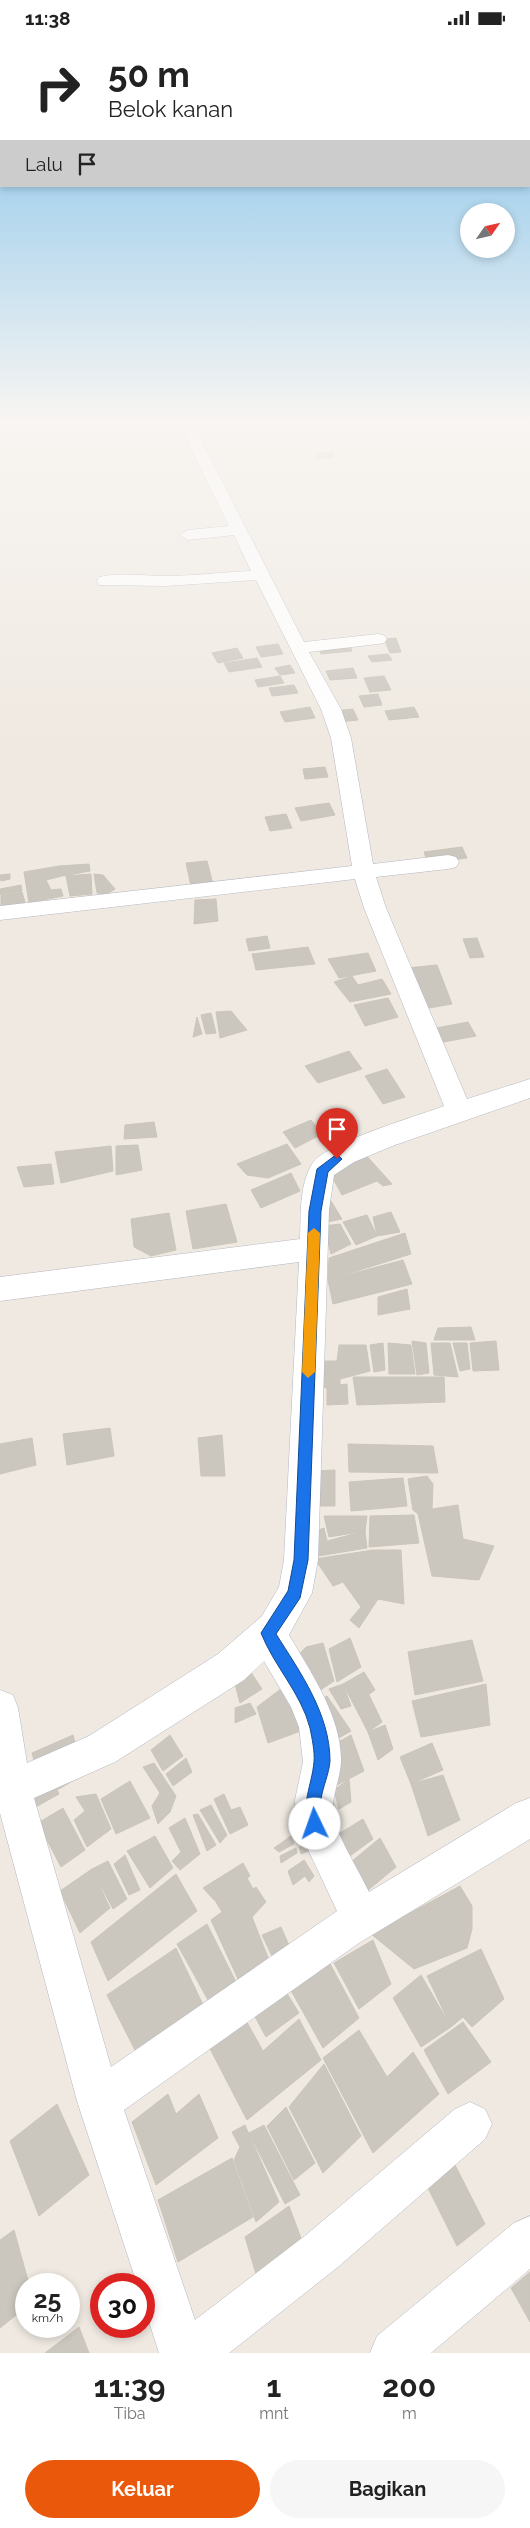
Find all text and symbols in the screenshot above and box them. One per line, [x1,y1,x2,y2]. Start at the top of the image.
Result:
text: 11:38 [25,7,71,29]
text: 50 m [108,54,190,95]
icon: right [25,55,90,120]
text: Belok kanan [108,96,233,122]
icon: arrive [73,150,101,178]
text: Lalu [25,153,63,175]
north arrow [460,203,515,257]
map controls [460,203,515,258]
pin [316,1108,358,1159]
icon: arrive [323,1115,351,1143]
position arrow [288,1797,340,1849]
speed limit sign: 30 [90,2273,155,2338]
text: 25 [34,2284,61,2314]
text: km/h [32,2311,63,2325]
text: 11:39 [94,2369,165,2404]
text: 1 [266,2369,281,2404]
text: 200 [382,2369,436,2404]
text: Tiba [114,2404,146,2423]
text: mnt [259,2404,289,2423]
text: m [402,2404,417,2423]
button: Keluar [25,2460,260,2518]
button: Bagikan [270,2460,505,2518]

